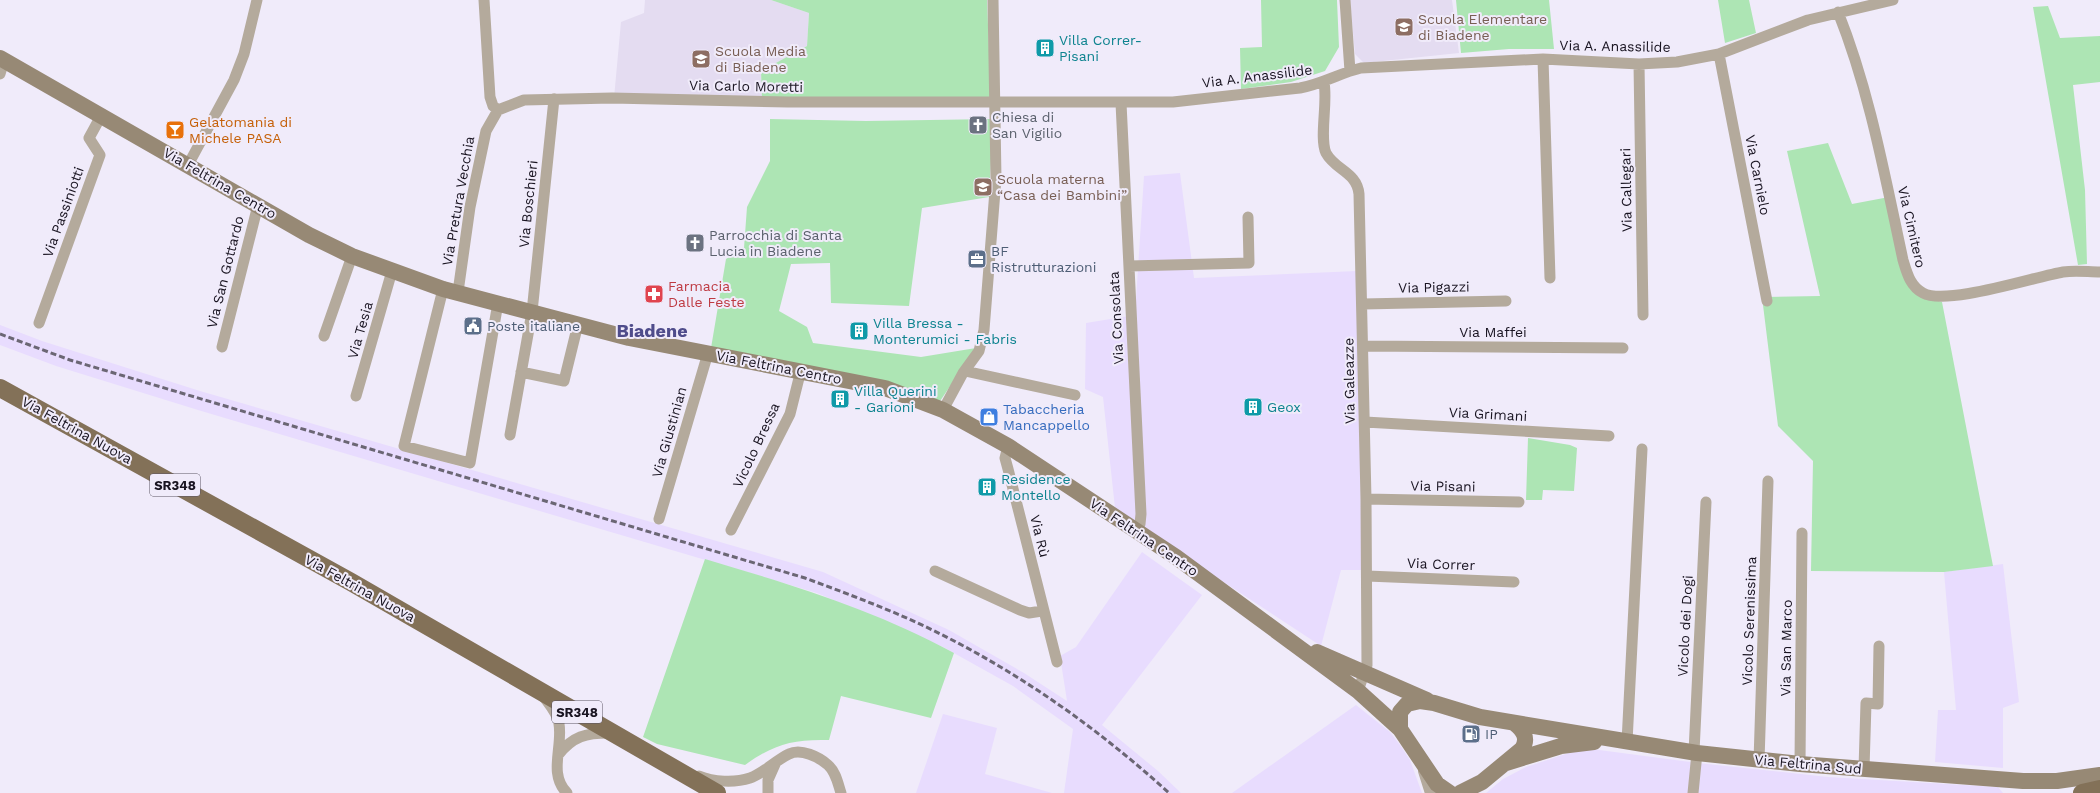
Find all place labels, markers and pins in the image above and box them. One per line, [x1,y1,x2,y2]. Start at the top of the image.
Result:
place label: Scuola Elementare di Biadene [1418,11,1547,43]
school or university icon: Scuola Elementare di Biadene [1393,16,1415,38]
place label: Villa Correr- Pisani [1059,32,1142,64]
building icon: Villa Correr- Pisani [1034,37,1056,59]
place label: Scuola Media di Biadene [715,43,806,75]
school or university icon: Scuola Media di Biadene [690,48,712,70]
place label: Chiesa di San Vigilio [992,109,1062,141]
place label: Gelatomania di Michele PASA [189,114,292,146]
church icon: Chiesa di San Vigilio [967,114,989,136]
bar icon: Gelatomania di Michele PASA [164,119,186,141]
place label: Scuola materna “Casa dei Bambini” [997,171,1127,203]
school or university icon: Scuola materna “Casa dei Bambini” [972,176,994,198]
place label: Parrocchia di Santa Lucia in Biadene [709,227,842,259]
church icon: Parrocchia di Santa Lucia in Biadene [684,232,706,254]
place label: BF Ristrutturazioni [991,243,1096,275]
office icon: BF Ristrutturazioni [966,248,988,270]
place label: Farmacia Dalle Feste [668,278,745,310]
pharmacy icon: Farmacia Dalle Feste [643,283,665,305]
public building icon: Poste italiane [462,315,484,337]
place label: Villa Bressa - Monterumici - Fabris [873,315,1017,347]
place label: Poste italiane [487,318,580,334]
building icon: Villa Bressa - Monterumici - Fabris [848,320,870,342]
place label: Villa Querini - Garioni [854,383,937,415]
building icon: Villa Querini - Garioni [829,388,851,410]
building icon: Geox [1242,396,1264,418]
place label: Geox [1267,399,1301,415]
place label: Tabaccheria Mancappello [1003,401,1090,433]
shop icon: Tabaccheria Mancappello [978,406,1000,428]
place label: Residence Montello [1001,471,1071,503]
building icon: Residence Montello [976,476,998,498]
fuel station icon: IP [1460,723,1482,745]
place label: IP [1485,726,1498,742]

